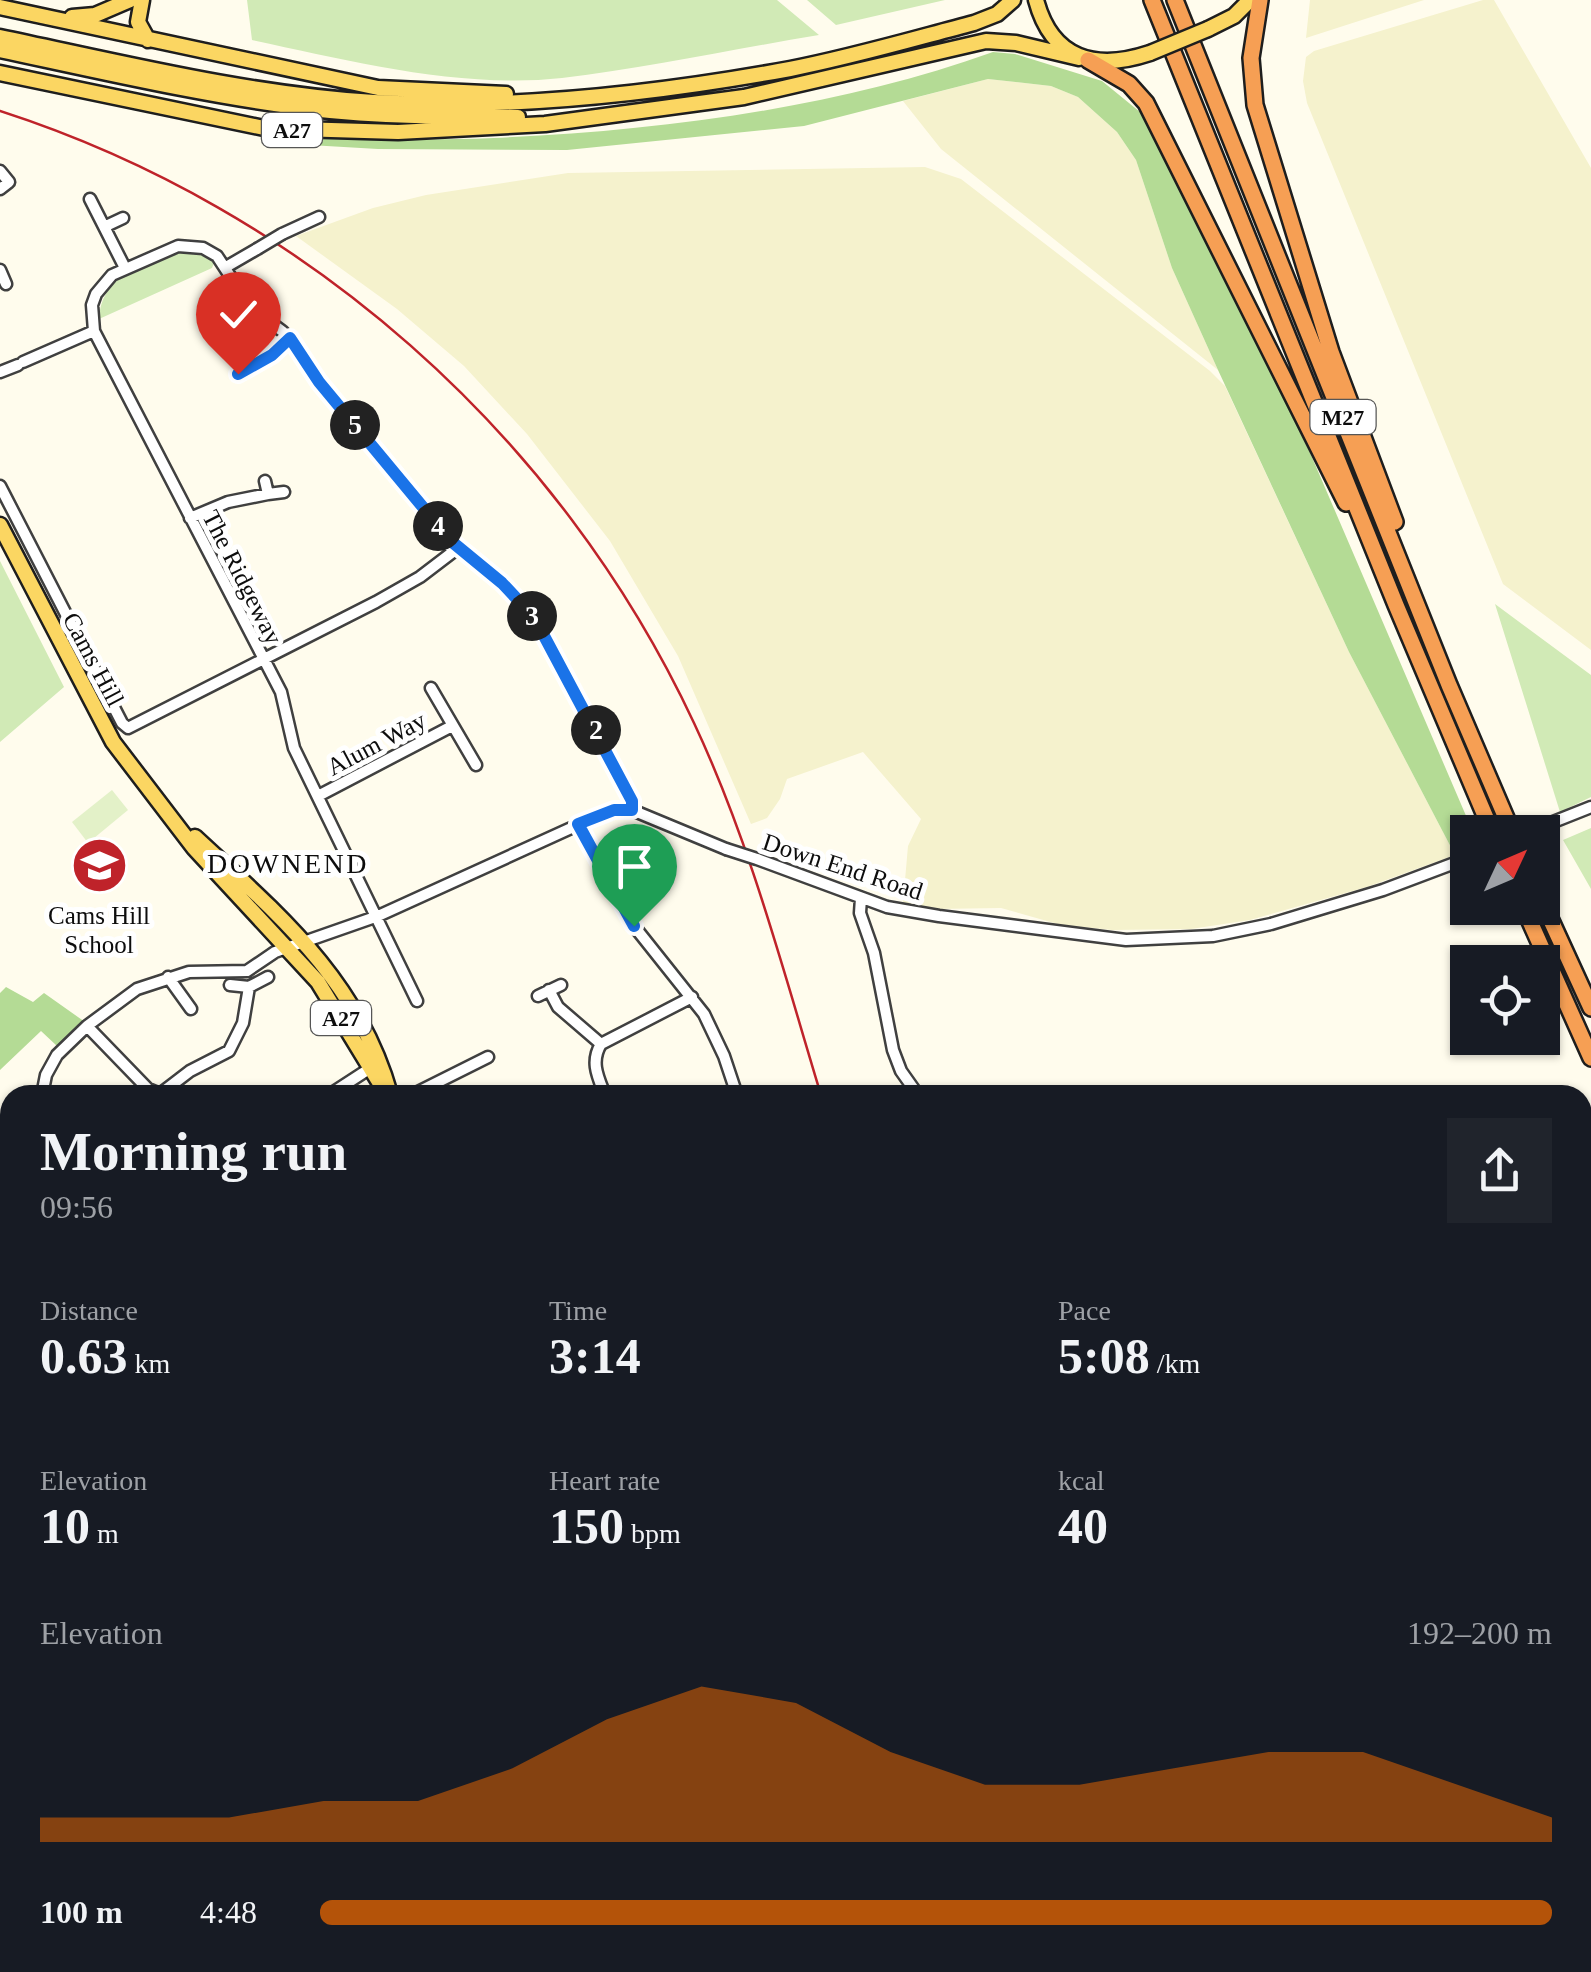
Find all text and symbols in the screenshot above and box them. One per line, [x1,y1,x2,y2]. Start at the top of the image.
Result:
road number: A27 [262,113,322,147]
pin [196,272,281,375]
icon: check [211,287,266,342]
pin: 5 [330,400,380,450]
road number: M27 [1310,400,1376,434]
text: 5 [348,409,362,440]
pin: 4 [413,501,463,551]
street label: The Ridgeway [197,506,288,649]
text: 4 [431,510,445,541]
pin: 3 [507,591,557,641]
text: 3 [525,600,539,631]
street label: Cams Hill [58,608,129,711]
pin: 2 [571,705,621,755]
street label: Alum Way [322,706,431,781]
text: 2 [589,714,603,745]
north arrow [1450,815,1560,925]
map controls [1450,815,1560,1055]
pin [592,824,677,927]
street label: Down End Road [759,828,927,905]
school or university icon: Cams Hill School [69,836,129,896]
icon: arrive [607,839,662,894]
district label: DOWNEND [207,848,369,879]
place label: Cams Hill School [48,902,150,958]
button: locate [1450,945,1560,1055]
road number: A27 [311,1001,371,1035]
button: share [1447,1118,1552,1223]
text: Morning run [40,1121,347,1182]
text: 09:56 [40,1189,113,1225]
text: Distance [40,1295,138,1326]
text: Time [549,1295,607,1326]
text: Pace [1058,1295,1111,1326]
text: 0.63 [40,1328,128,1384]
text: 3:14 [549,1328,641,1384]
text: 5:08 [1058,1328,1150,1384]
text: km [128,1348,170,1379]
text: /km [1150,1348,1200,1379]
text: Elevation [40,1465,147,1496]
text: Heart rate [549,1465,660,1496]
text: kcal [1058,1465,1105,1496]
text: 10 [40,1498,90,1554]
text: 150 [549,1498,624,1554]
text: 40 [1058,1498,1108,1554]
text: m [90,1518,119,1549]
text: bpm [624,1518,681,1549]
text: Elevation [40,1615,163,1651]
text: 192–200 m [1407,1615,1552,1651]
text: 100 m [40,1894,123,1930]
text: 4:48 [200,1894,257,1930]

